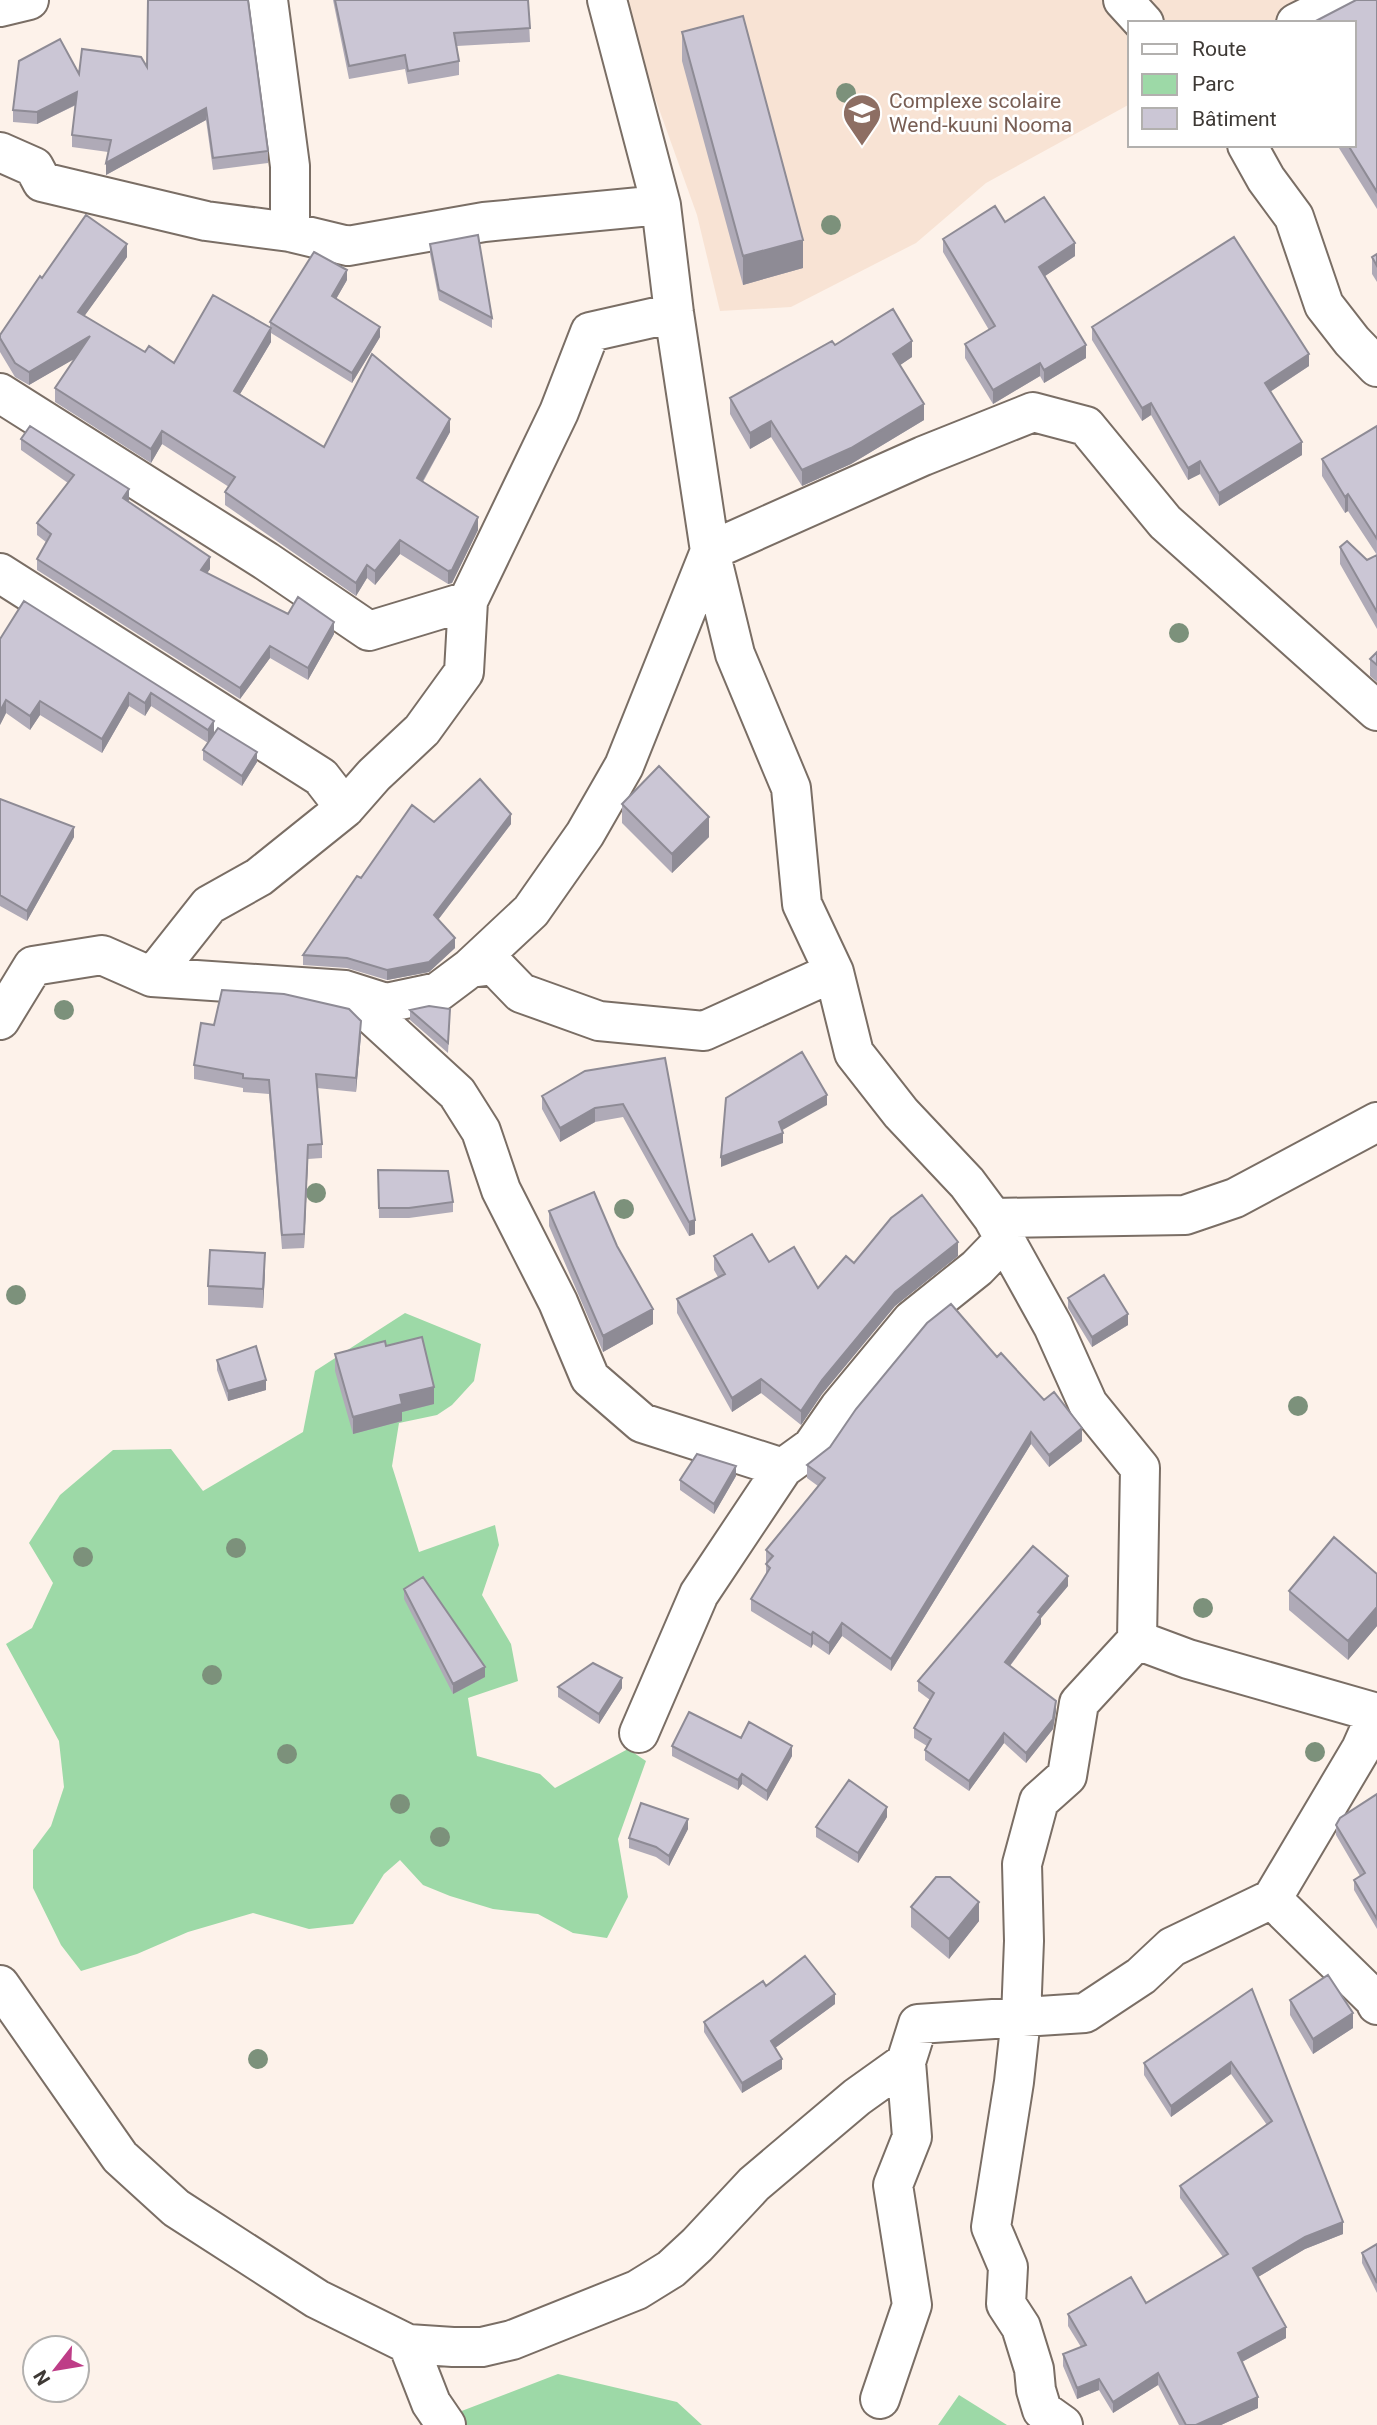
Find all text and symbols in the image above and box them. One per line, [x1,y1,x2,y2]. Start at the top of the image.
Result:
legend [1128,21,1356,147]
text: Route [1192,37,1247,61]
text: Parc [1192,72,1234,96]
place label: Complexe scolaire Wend-kuuni Nooma [889,89,1072,137]
school or university icon: Complexe scolaire Wend-kuuni Nooma [841,92,883,147]
text: Bâtiment [1192,107,1277,131]
north arrow [21,2334,91,2404]
text: N [29,2366,55,2389]

